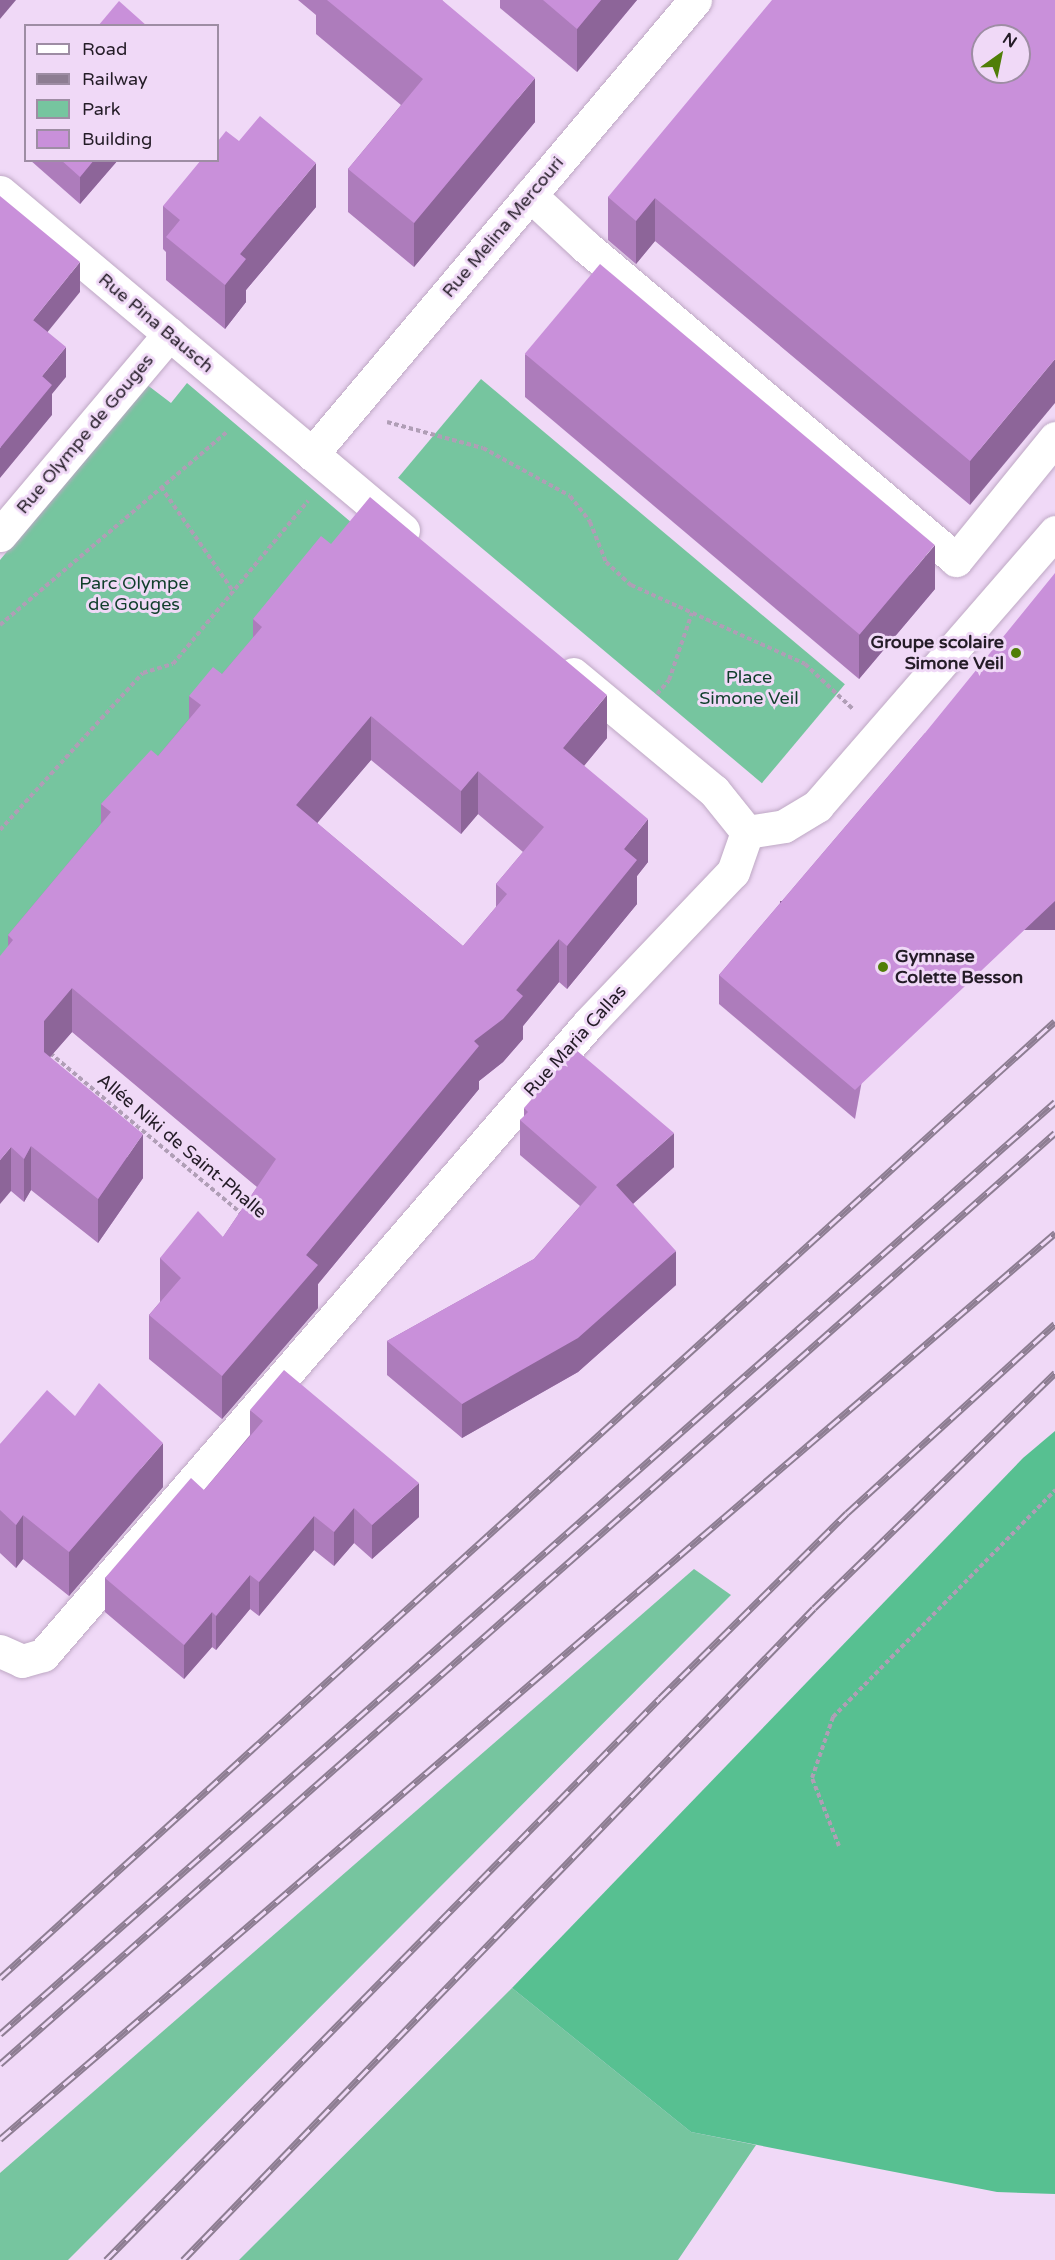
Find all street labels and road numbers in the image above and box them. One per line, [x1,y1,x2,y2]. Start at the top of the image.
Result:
street label: Rue Melina Mercouri [438,152,568,302]
street label: Rue Pina Bausch [94,269,218,377]
street label: Rue Olympe de Gouges [12,350,158,518]
street label: Rue Maria Callas [519,981,631,1101]
street label: Allée Niki de Saint-Phalle [93,1069,271,1223]

